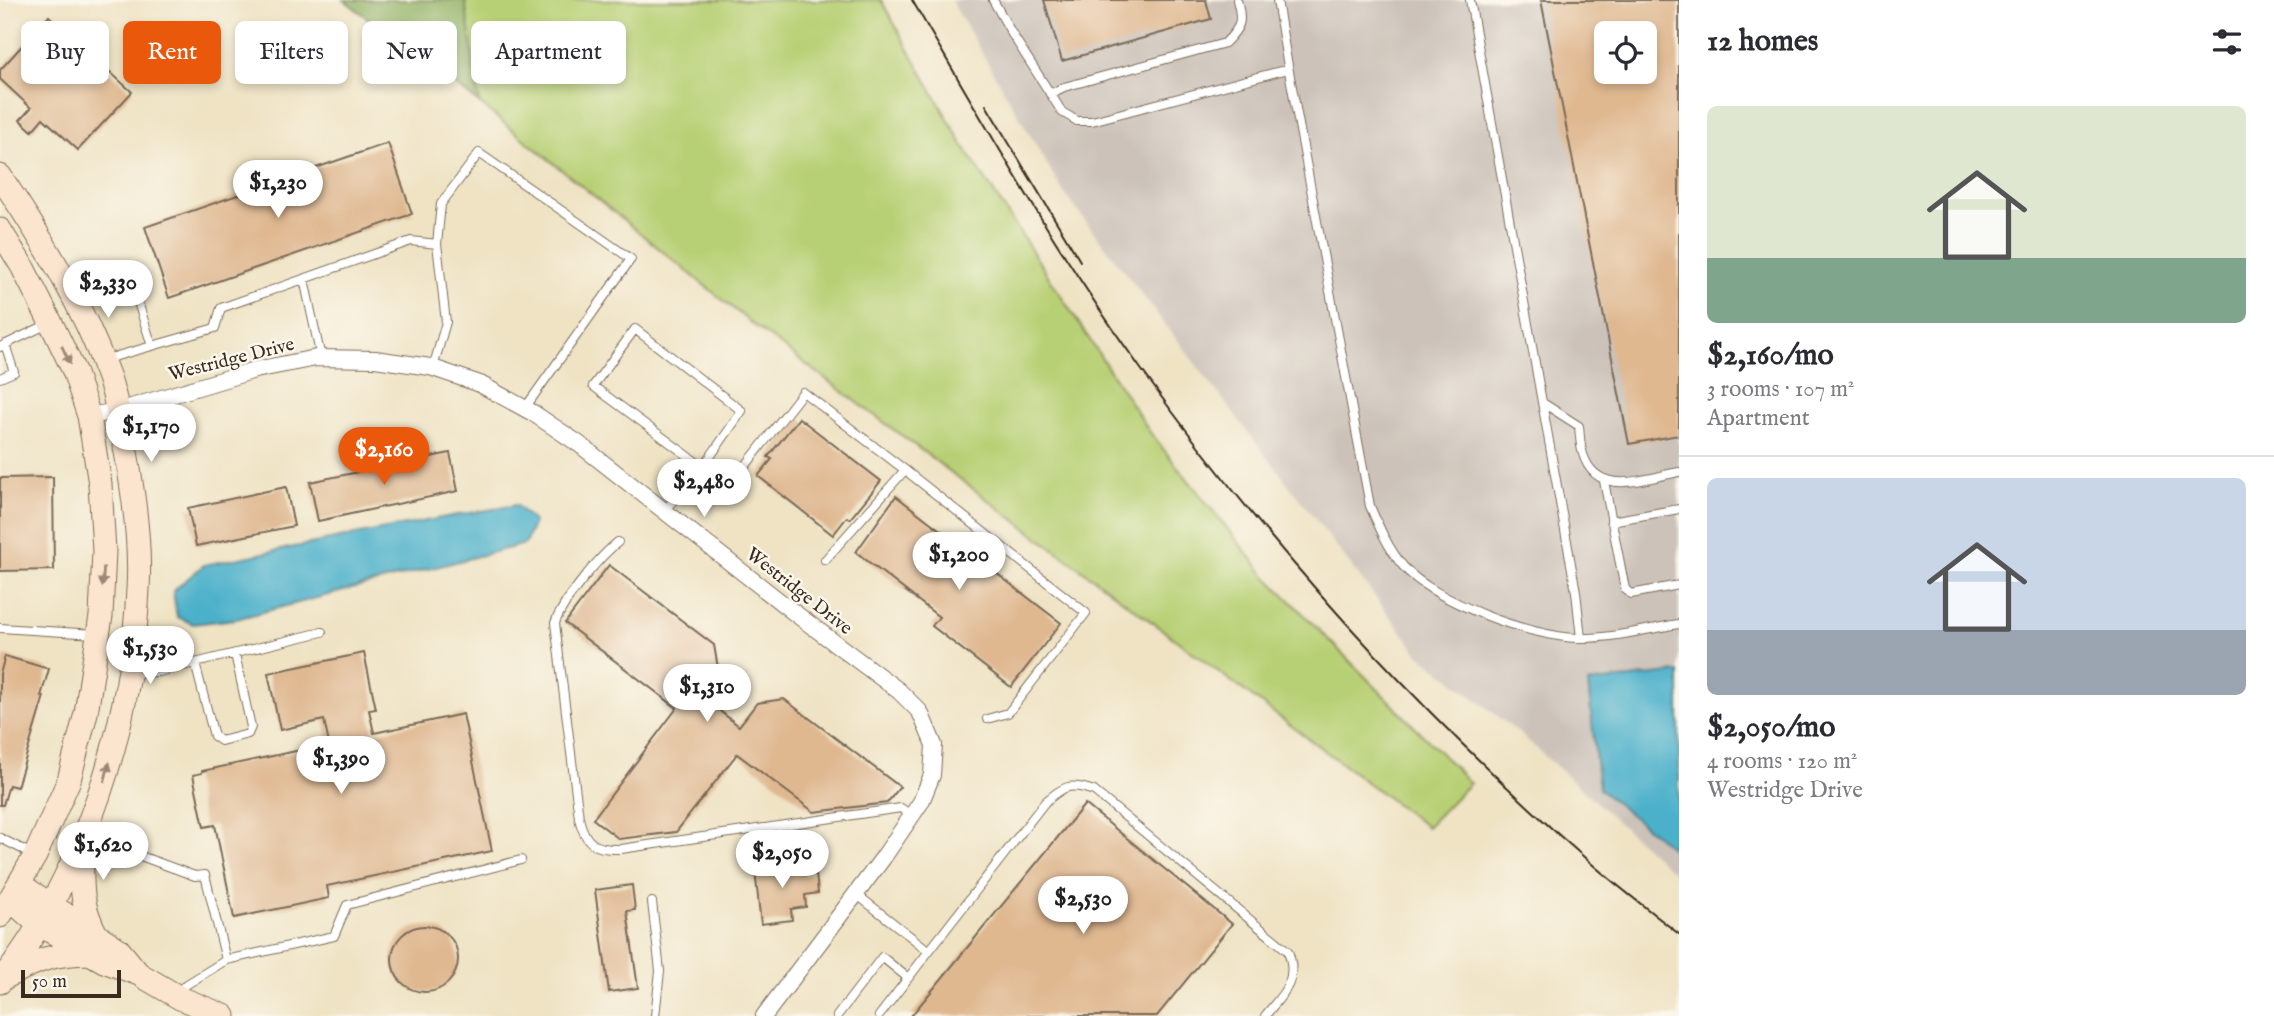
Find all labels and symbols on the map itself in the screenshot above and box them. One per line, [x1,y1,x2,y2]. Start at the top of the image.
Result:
pin: $1,230 [221,160,335,220]
pin: $2,330 [51,260,165,320]
street label: Westridge Drive [166,333,297,387]
one-way arrow [60,345,72,365]
pin: $1,170 [94,405,208,464]
pin: $2,160 [327,428,441,487]
pin: $2,480 [647,460,761,519]
pin: $1,200 [902,532,1016,592]
street label: Westridge Drive [741,543,857,641]
one-way arrow [97,567,108,589]
pin: $1,530 [93,626,207,686]
pin: $1,310 [650,664,764,724]
pin: $1,390 [284,736,398,796]
one-way arrow [102,760,113,782]
pin: $1,620 [46,822,160,882]
pin: $2,050 [725,830,839,890]
pin: $2,530 [1026,876,1140,936]
scale bar [21,967,121,999]

